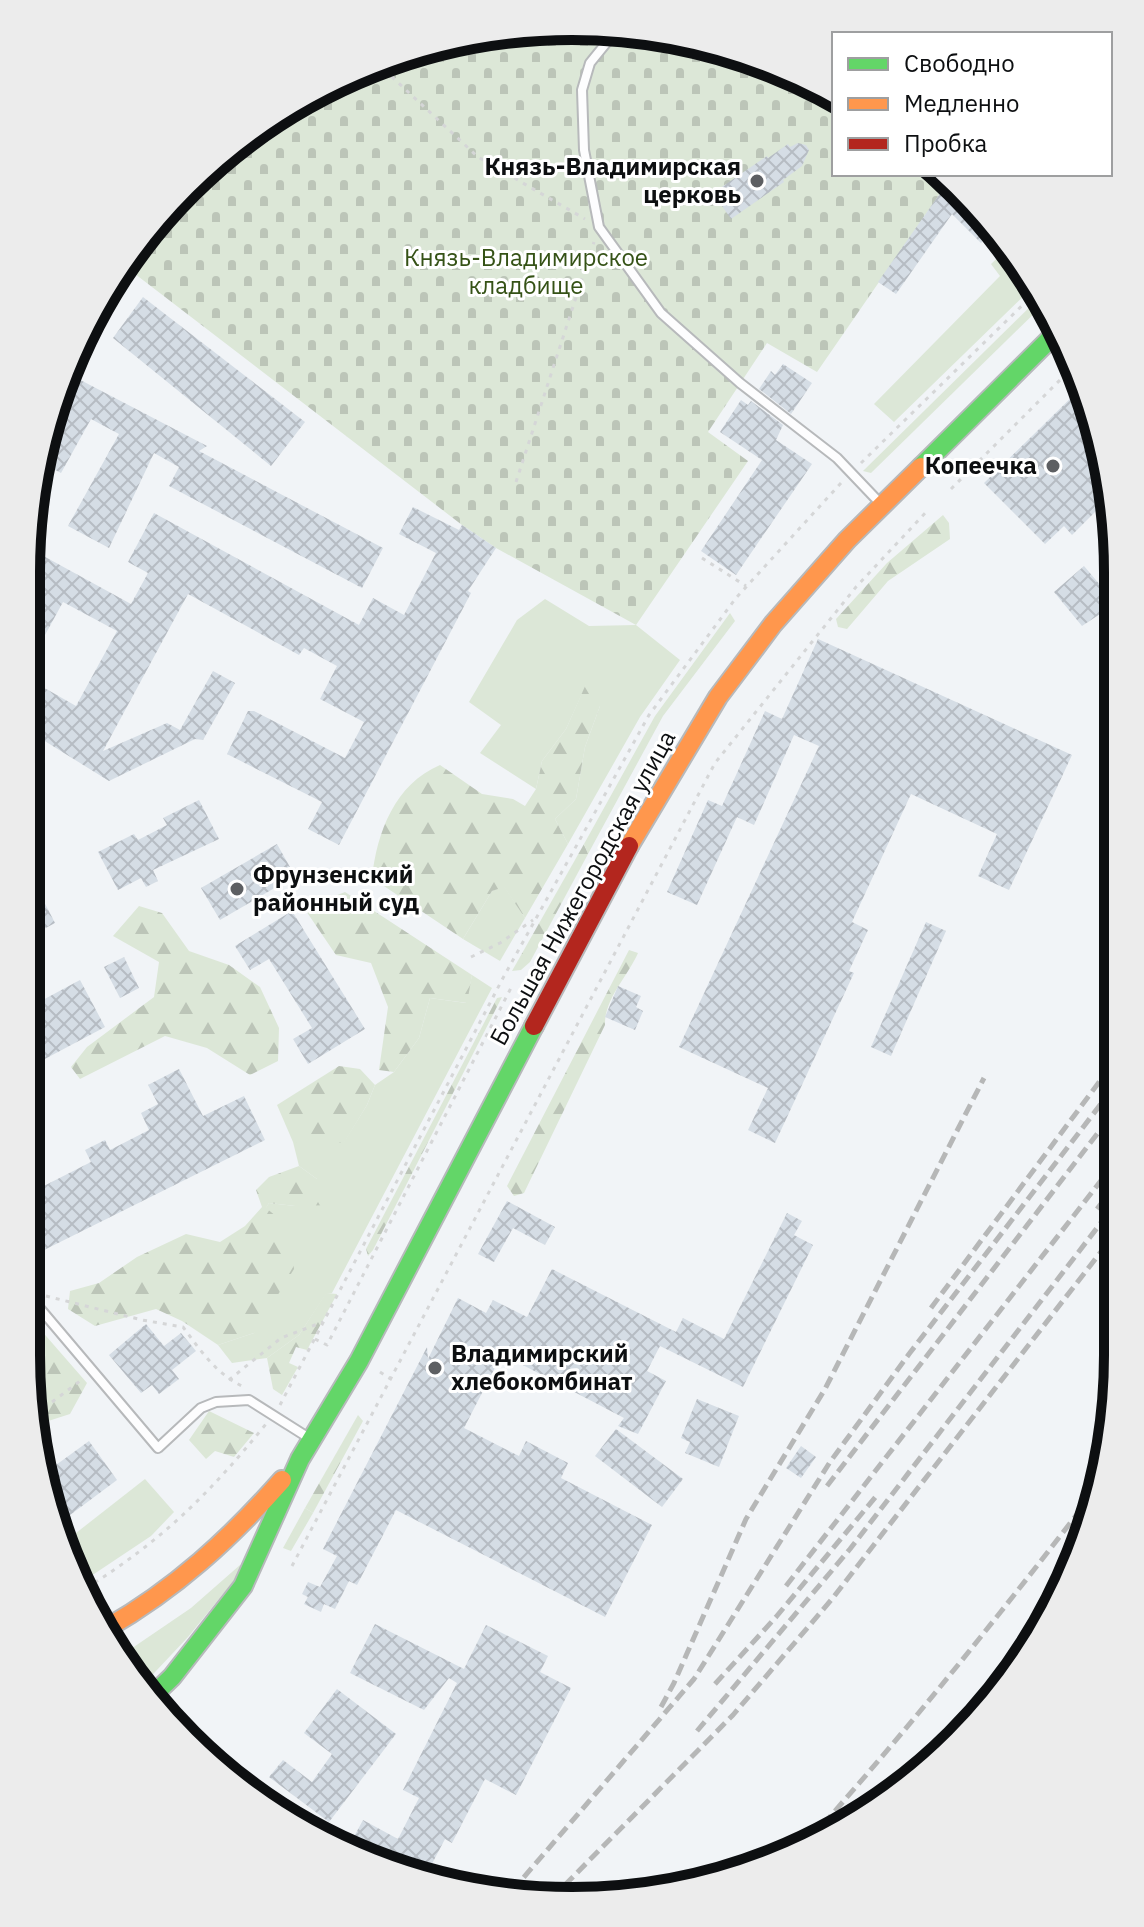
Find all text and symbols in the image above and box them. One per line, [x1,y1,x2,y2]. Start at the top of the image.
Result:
legend [832,32,1112,176]
text: Свободно [904,47,1015,79]
text: Медленно [904,87,1020,119]
text: Пробка [904,127,988,159]
place label: Князь-Владимирская церковь [484,150,741,210]
marker: Князь-Владимирская церковь [748,172,766,190]
park label: Князь-Владимирское кладбище [404,241,648,301]
place label: Копеечка [925,449,1037,481]
marker: Копеечка [1044,457,1062,475]
street label: Большая Нижегородская улица [482,724,682,1051]
place label: Фрунзенский районный суд [253,858,419,918]
marker: Фрунзенский районный суд [228,880,246,898]
place label: Владимирский хлебокомбинат [451,1337,633,1397]
marker: Владимирский хлебокомбинат [426,1359,444,1377]

